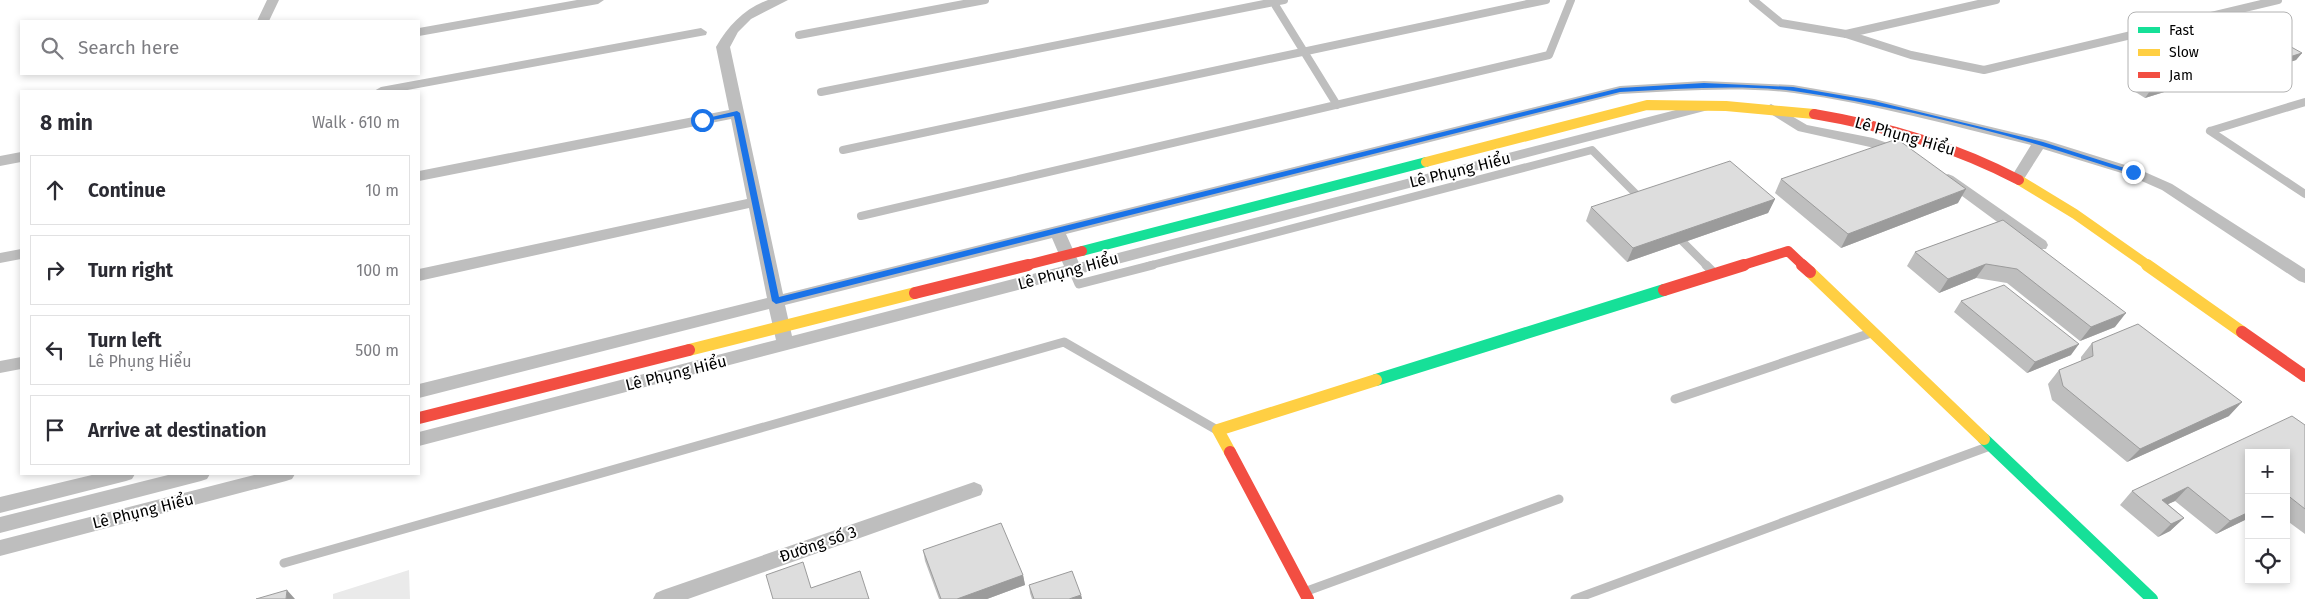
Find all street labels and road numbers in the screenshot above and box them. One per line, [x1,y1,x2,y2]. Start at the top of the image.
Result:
street label: Lê Phụng Hiểu [1853,112,1958,159]
street label: Lê Phụng Hiểu [1407,147,1513,192]
street label: Lê Phụng Hiểu [1015,247,1120,294]
street label: Lê Phụng Hiểu [623,350,729,395]
street label: Lê Phụng Hiểu [90,488,196,533]
street label: Đường số 3 [777,521,859,566]

